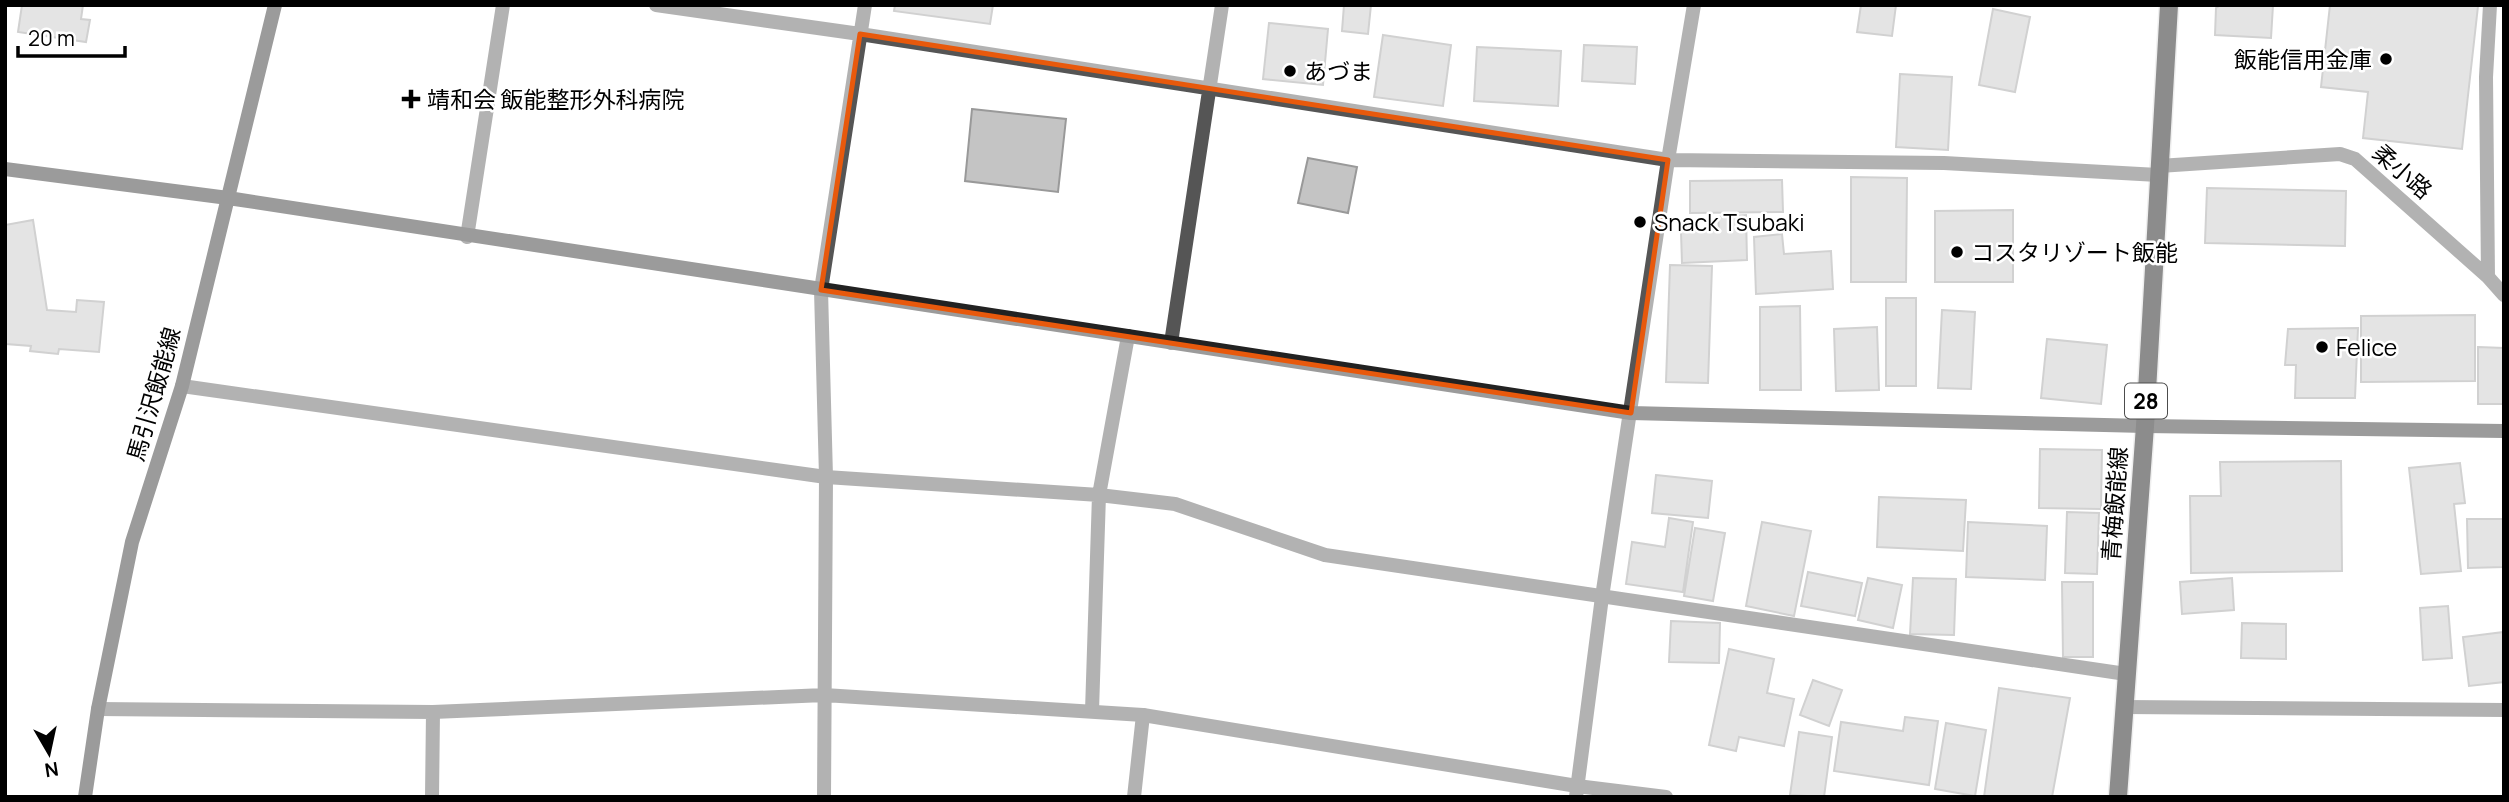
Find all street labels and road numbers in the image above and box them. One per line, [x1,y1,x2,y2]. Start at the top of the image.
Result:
street label: 柔小路 [2366,136,2440,206]
street label: 馬引沢飯能線 [119,323,187,465]
road number: 28 [2125,384,2167,418]
street label: 青梅飯能線 [2094,446,2134,562]

